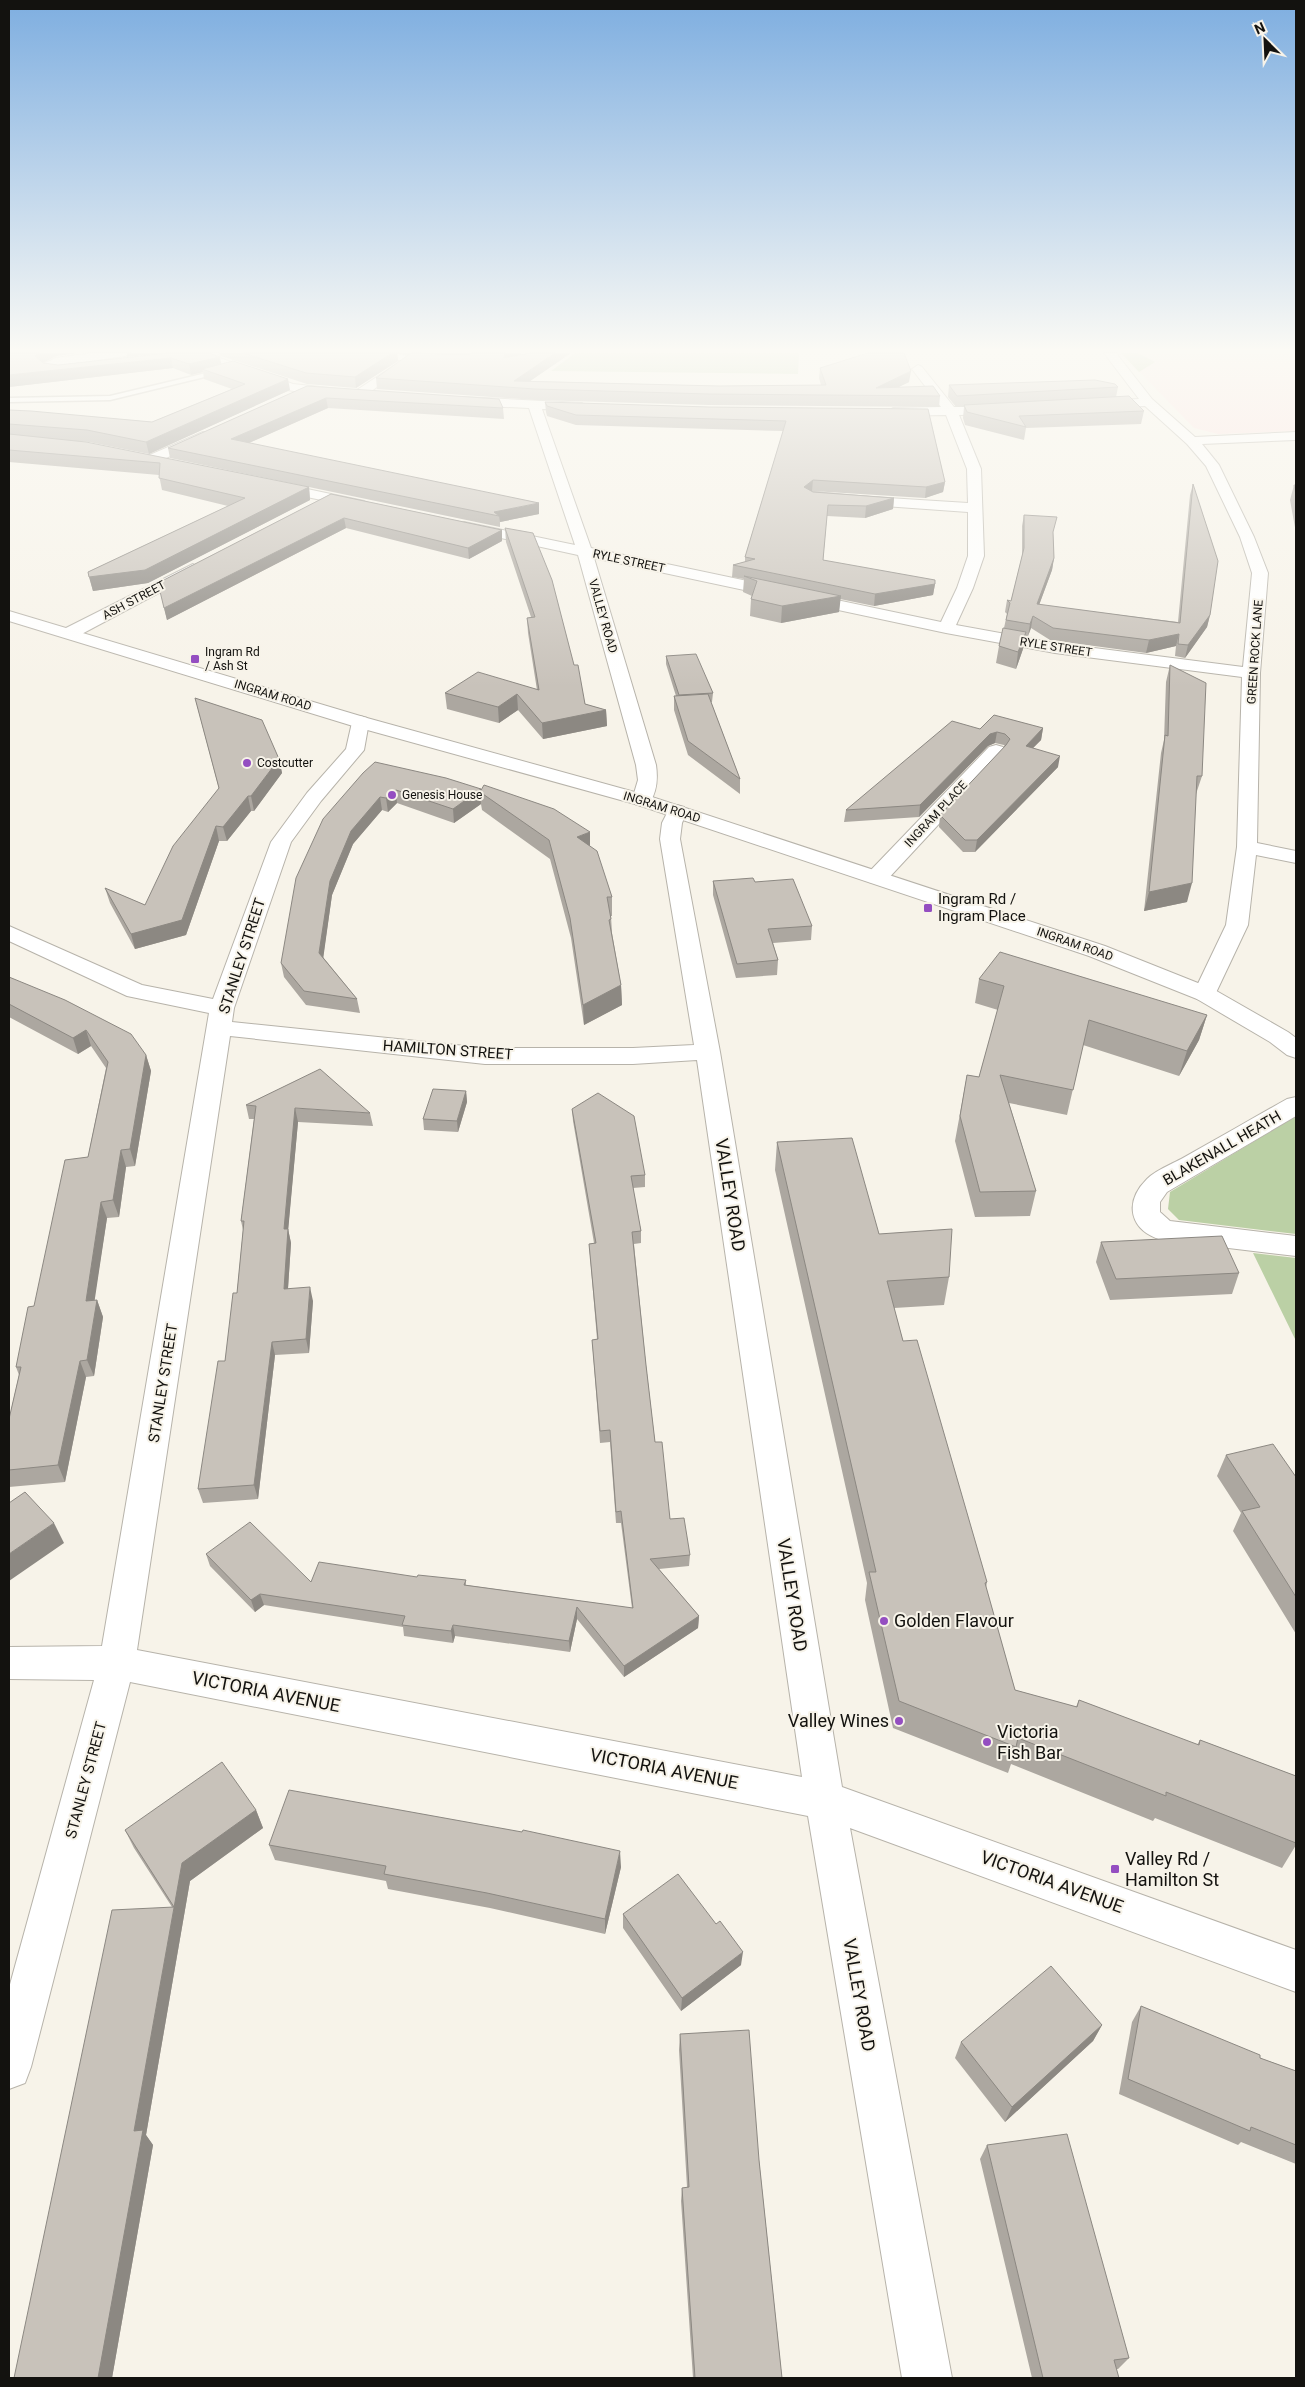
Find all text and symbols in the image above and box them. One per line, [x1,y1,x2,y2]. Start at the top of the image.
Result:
north arrow [1240,15,1290,65]
text: N [1252,19,1267,37]
street label: RYLE STREET [592,547,666,575]
street label: VALLEY ROAD [586,577,620,655]
street label: ASH STREET [100,578,168,622]
street label: GREEN ROCK LANE [1244,599,1266,705]
street label: RYLE STREET [1019,634,1093,660]
place label: Ingram Rd / Ash St [205,645,260,673]
marker: Ingram Rd / Ash St [189,653,201,665]
street label: INGRAM ROAD [233,677,313,713]
place label: Costcutter [257,756,313,770]
marker: Costcutter [241,757,253,769]
street label: INGRAM PLACE [902,778,970,850]
place label: Genesis House [402,788,482,802]
marker: Genesis House [386,789,398,801]
street label: INGRAM ROAD [622,789,702,825]
place label: Ingram Rd / Ingram Place [938,890,1026,925]
street label: STANLEY STREET [215,896,269,1016]
marker: Ingram Rd / Ingram Place [922,902,934,914]
street label: INGRAM ROAD [1035,924,1115,964]
street label: HAMILTON STREET [382,1036,514,1064]
street label: BLAKENALL HEATH [1160,1107,1284,1189]
street label: VALLEY ROAD [711,1137,750,1253]
street label: STANLEY STREET [145,1322,181,1444]
street label: VALLEY ROAD [773,1537,812,1653]
place label: Golden Flavour [894,1610,1014,1631]
marker: Golden Flavour [878,1615,890,1627]
street label: VICTORIA AVENUE [190,1667,342,1716]
place label: Valley Wines [788,1710,889,1731]
marker: Valley Wines [893,1715,905,1727]
street label: STANLEY STREET [62,1720,110,1840]
place label: Victoria Fish Bar [997,1721,1062,1763]
marker: Victoria Fish Bar [981,1736,993,1748]
street label: VICTORIA AVENUE [588,1744,740,1793]
street label: VICTORIA AVENUE [978,1846,1126,1917]
place label: Valley Rd / Hamilton St [1125,1848,1219,1890]
marker: Valley Rd / Hamilton St [1109,1863,1121,1875]
street label: VALLEY ROAD [839,1937,880,2053]

